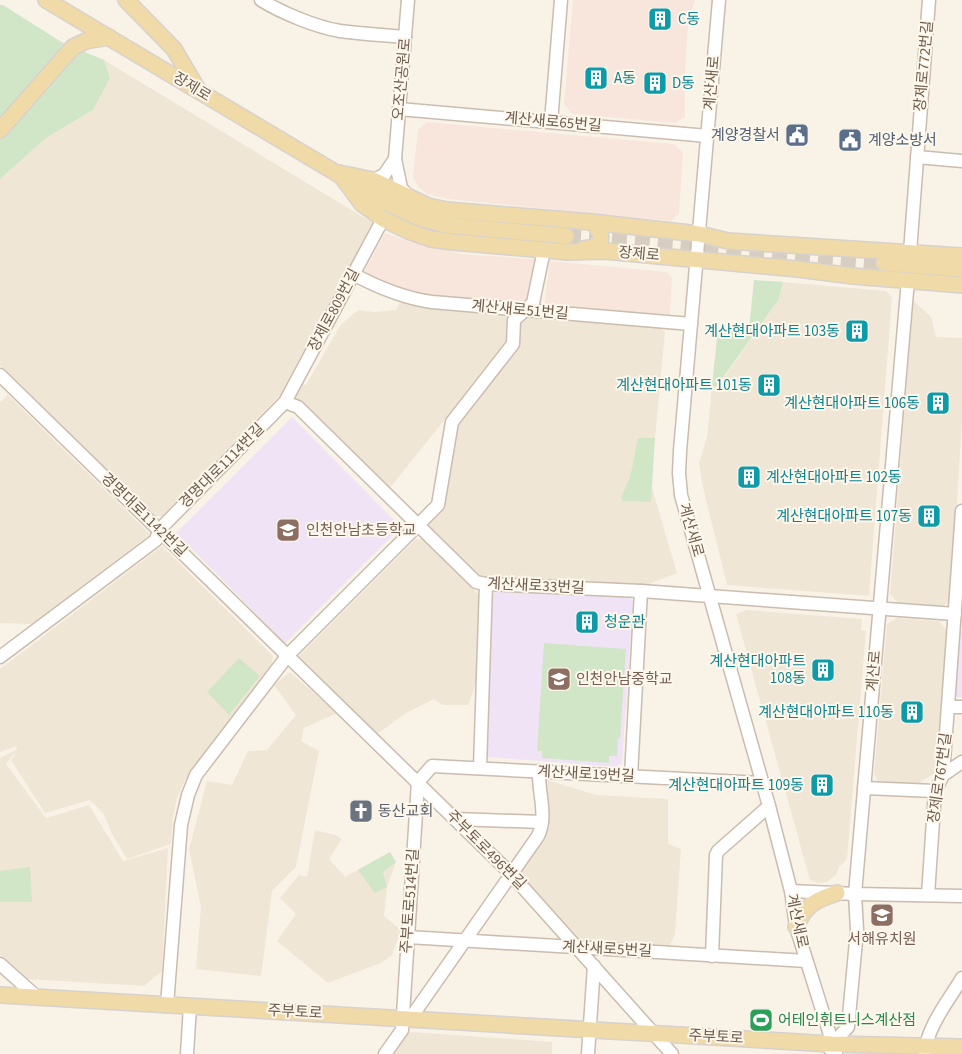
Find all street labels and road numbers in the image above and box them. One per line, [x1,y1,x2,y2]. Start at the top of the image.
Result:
street label: 장제로772번길 [910,20,938,112]
street label: 오조산공원로 [388,37,416,121]
street label: 계산새로 [699,55,725,111]
street label: 장제로 [169,67,215,107]
street label: 계산새로65번길 [503,107,603,137]
street label: 장제로 [617,242,661,266]
street label: 장제로809번길 [303,265,365,355]
street label: 계산새로51번길 [470,295,570,325]
street label: 경명대로1114번길 [175,419,269,513]
street label: 경명대로1142번길 [96,468,192,562]
street label: 계산새로 [673,501,709,559]
street label: 계산새로33번길 [487,573,585,599]
street label: 계산로 [862,649,886,693]
street label: 장제로767번길 [923,731,957,825]
street label: 계산새로19번길 [537,761,635,787]
street label: 주부토로496번길 [441,805,531,895]
street label: 주부토로514번길 [396,848,424,954]
street label: 계산새로 [781,892,813,950]
street label: 계산새로5번길 [561,936,653,962]
street label: 주부토로 [267,1000,323,1024]
street label: 주부토로 [688,1025,744,1049]

